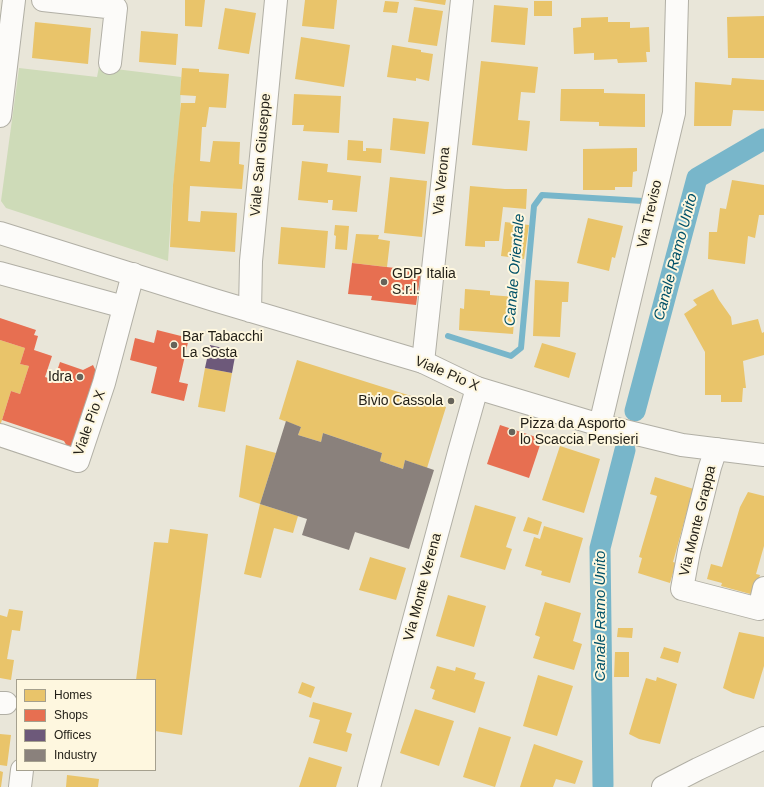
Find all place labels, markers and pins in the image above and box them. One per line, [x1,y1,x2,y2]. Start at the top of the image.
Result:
place label: GDP Italia S.r.l. [392,266,456,298]
marker: GDP Italia S.r.l. [379,277,389,287]
place label: Bar Tabacchi La Sosta [182,329,263,362]
marker: Bar Tabacchi La Sosta [169,340,179,350]
place label: Idra [48,369,72,385]
marker: Idra [75,372,85,382]
place label: Bivio Cassola [358,393,443,409]
marker: Bivio Cassola [446,396,456,406]
place label: Pizza da Asporto lo Scaccia Pensieri [520,416,638,448]
marker: Pizza da Asporto lo Scaccia Pensieri [507,427,517,437]

